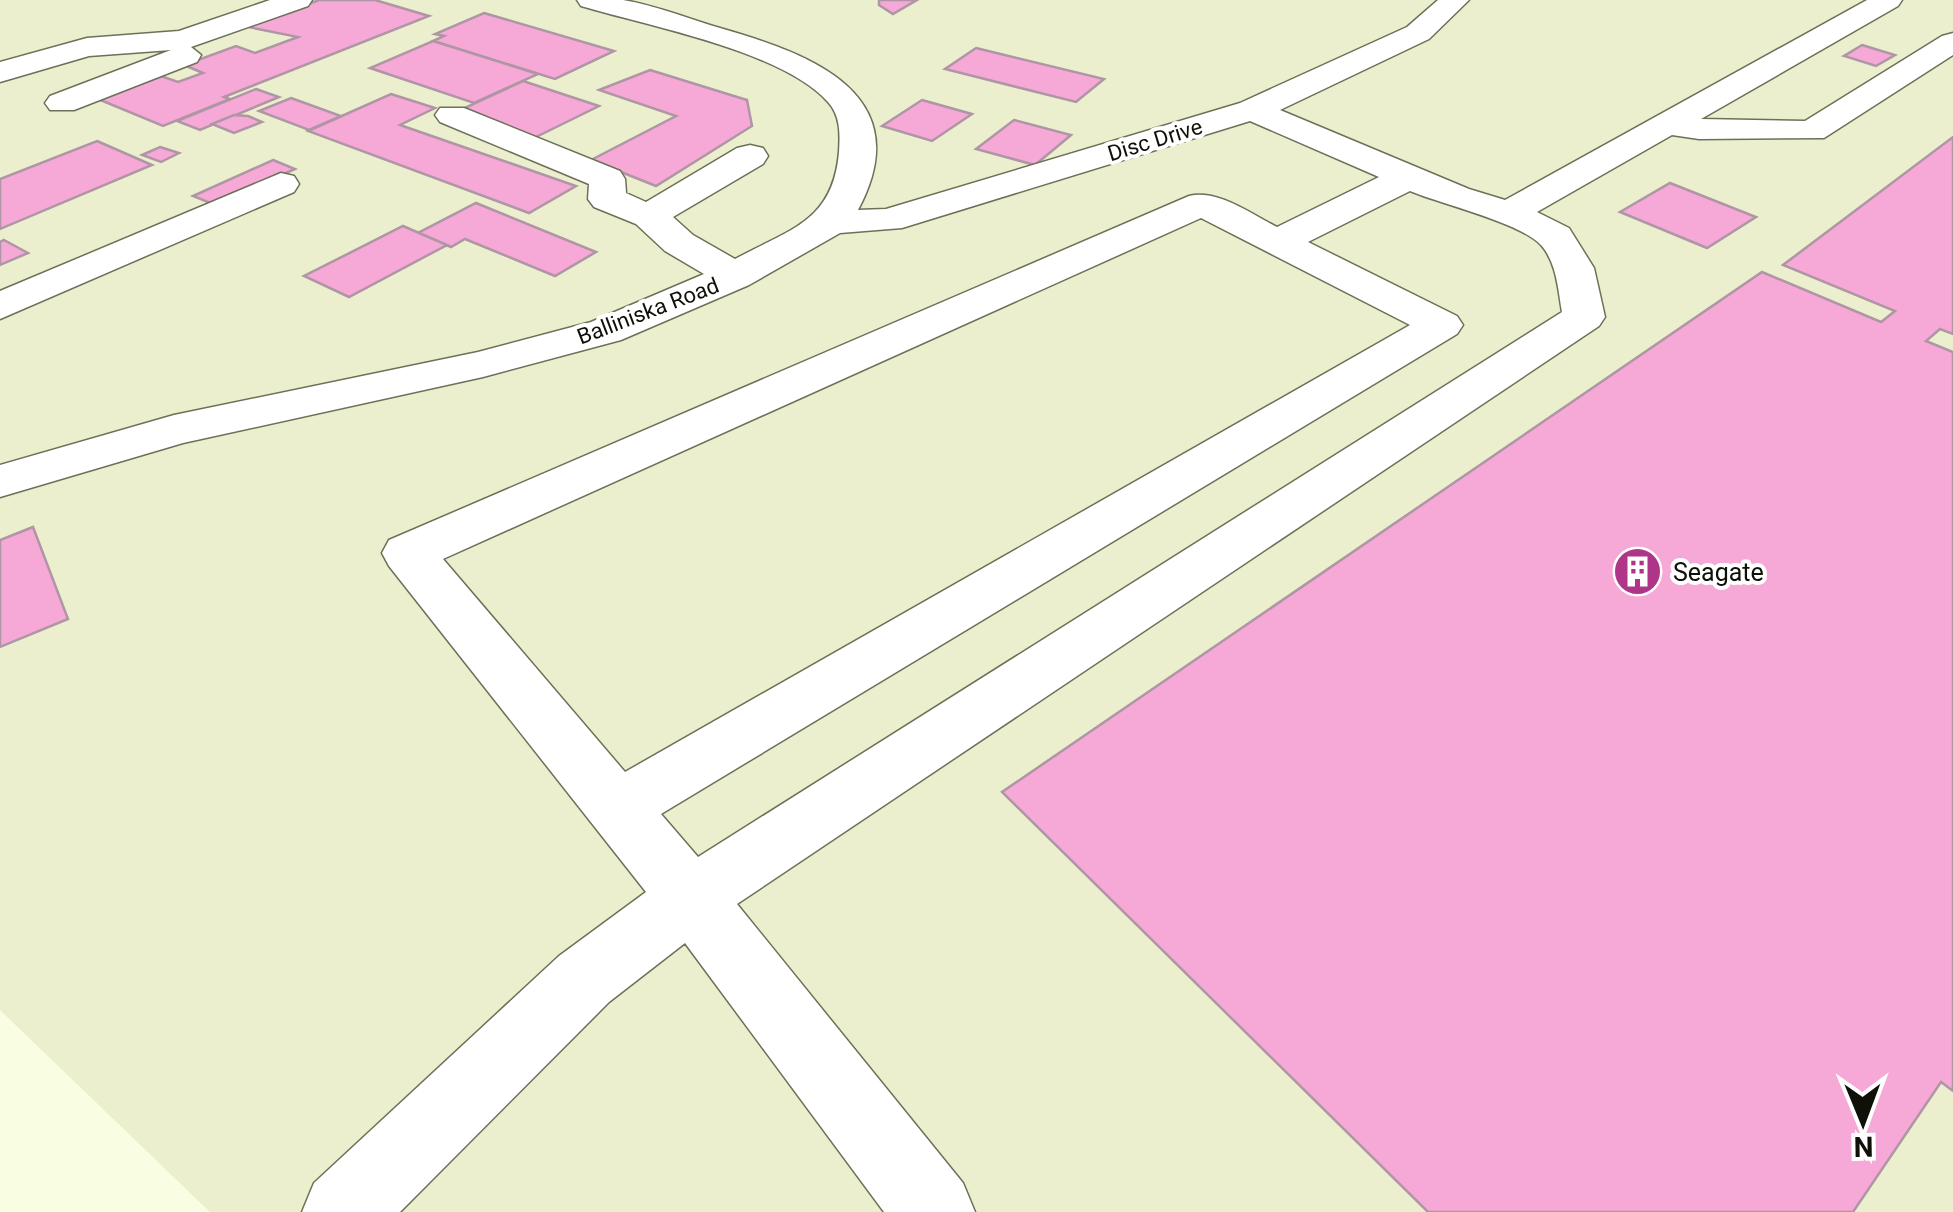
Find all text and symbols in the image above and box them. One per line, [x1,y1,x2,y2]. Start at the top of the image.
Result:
street label: Disc Drive [1105,114,1205,166]
street label: Balliniska Road [574,273,722,349]
building icon: Seagate [1612,546,1664,598]
place label: Seagate [1673,558,1764,587]
north arrow [1813,1072,1913,1172]
text: N [1853,1130,1874,1163]

